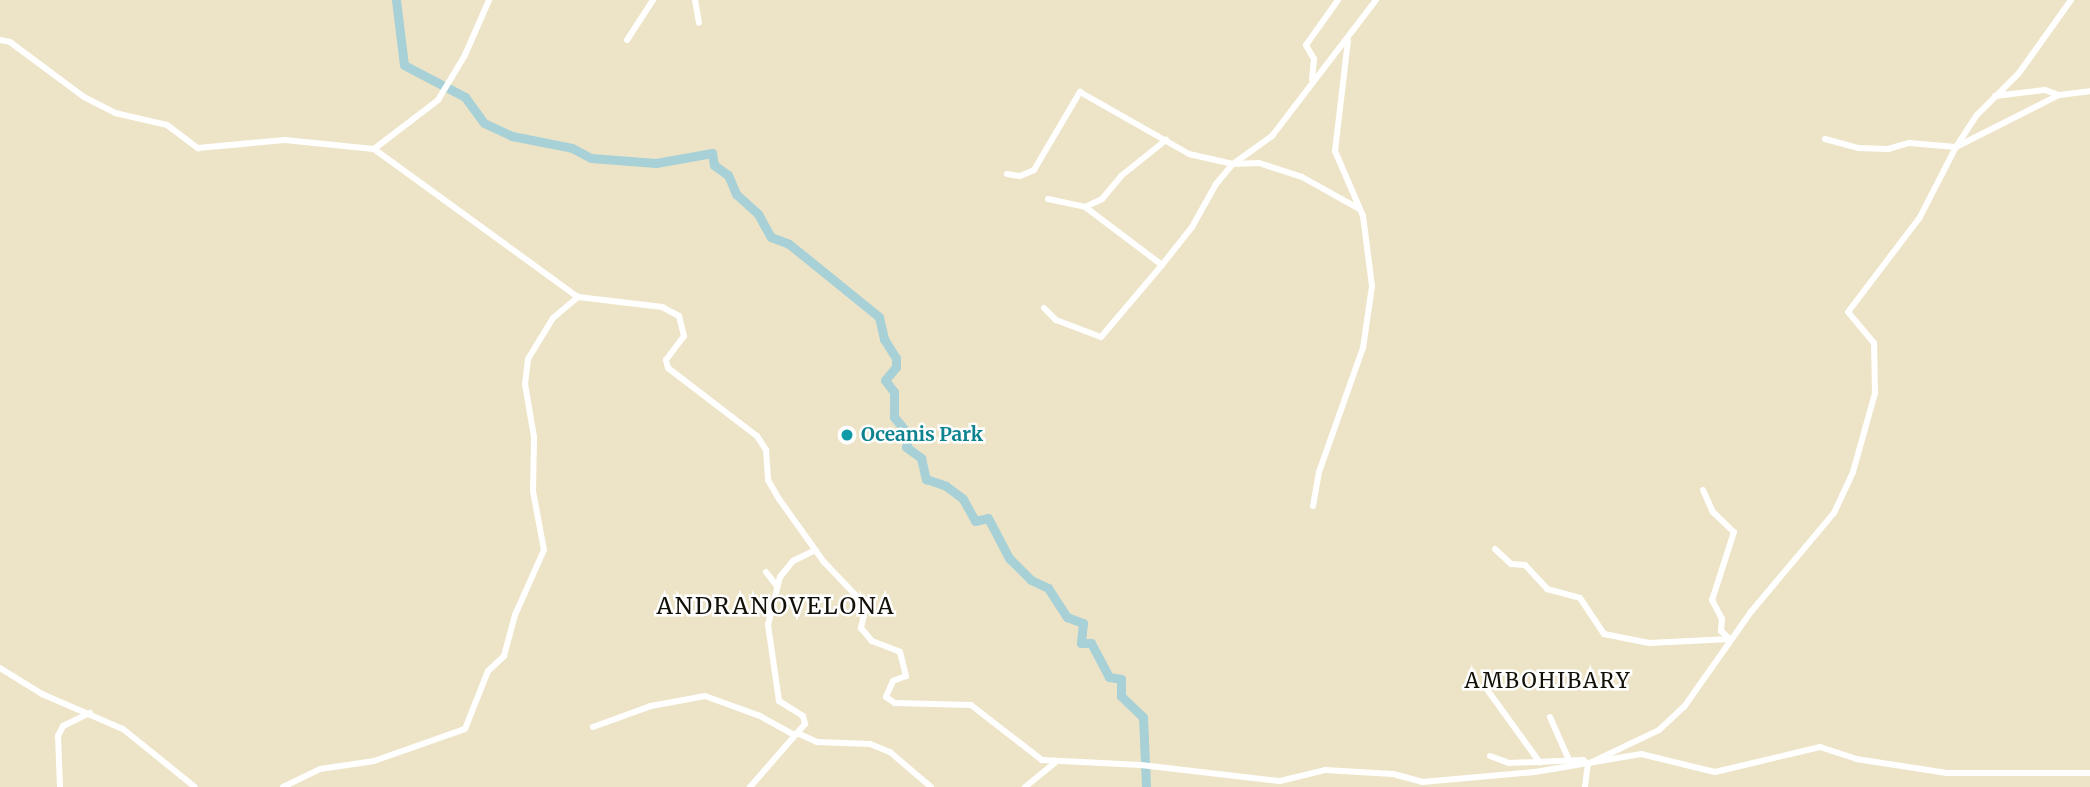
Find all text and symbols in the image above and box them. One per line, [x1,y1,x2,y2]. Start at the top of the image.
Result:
place label: Oceanis Park [861,424,983,446]
marker: Oceanis Park [839,427,855,443]
district label: ANDRANOVELONA [658,592,894,620]
district label: AMBOHIBARY [1466,668,1630,694]

